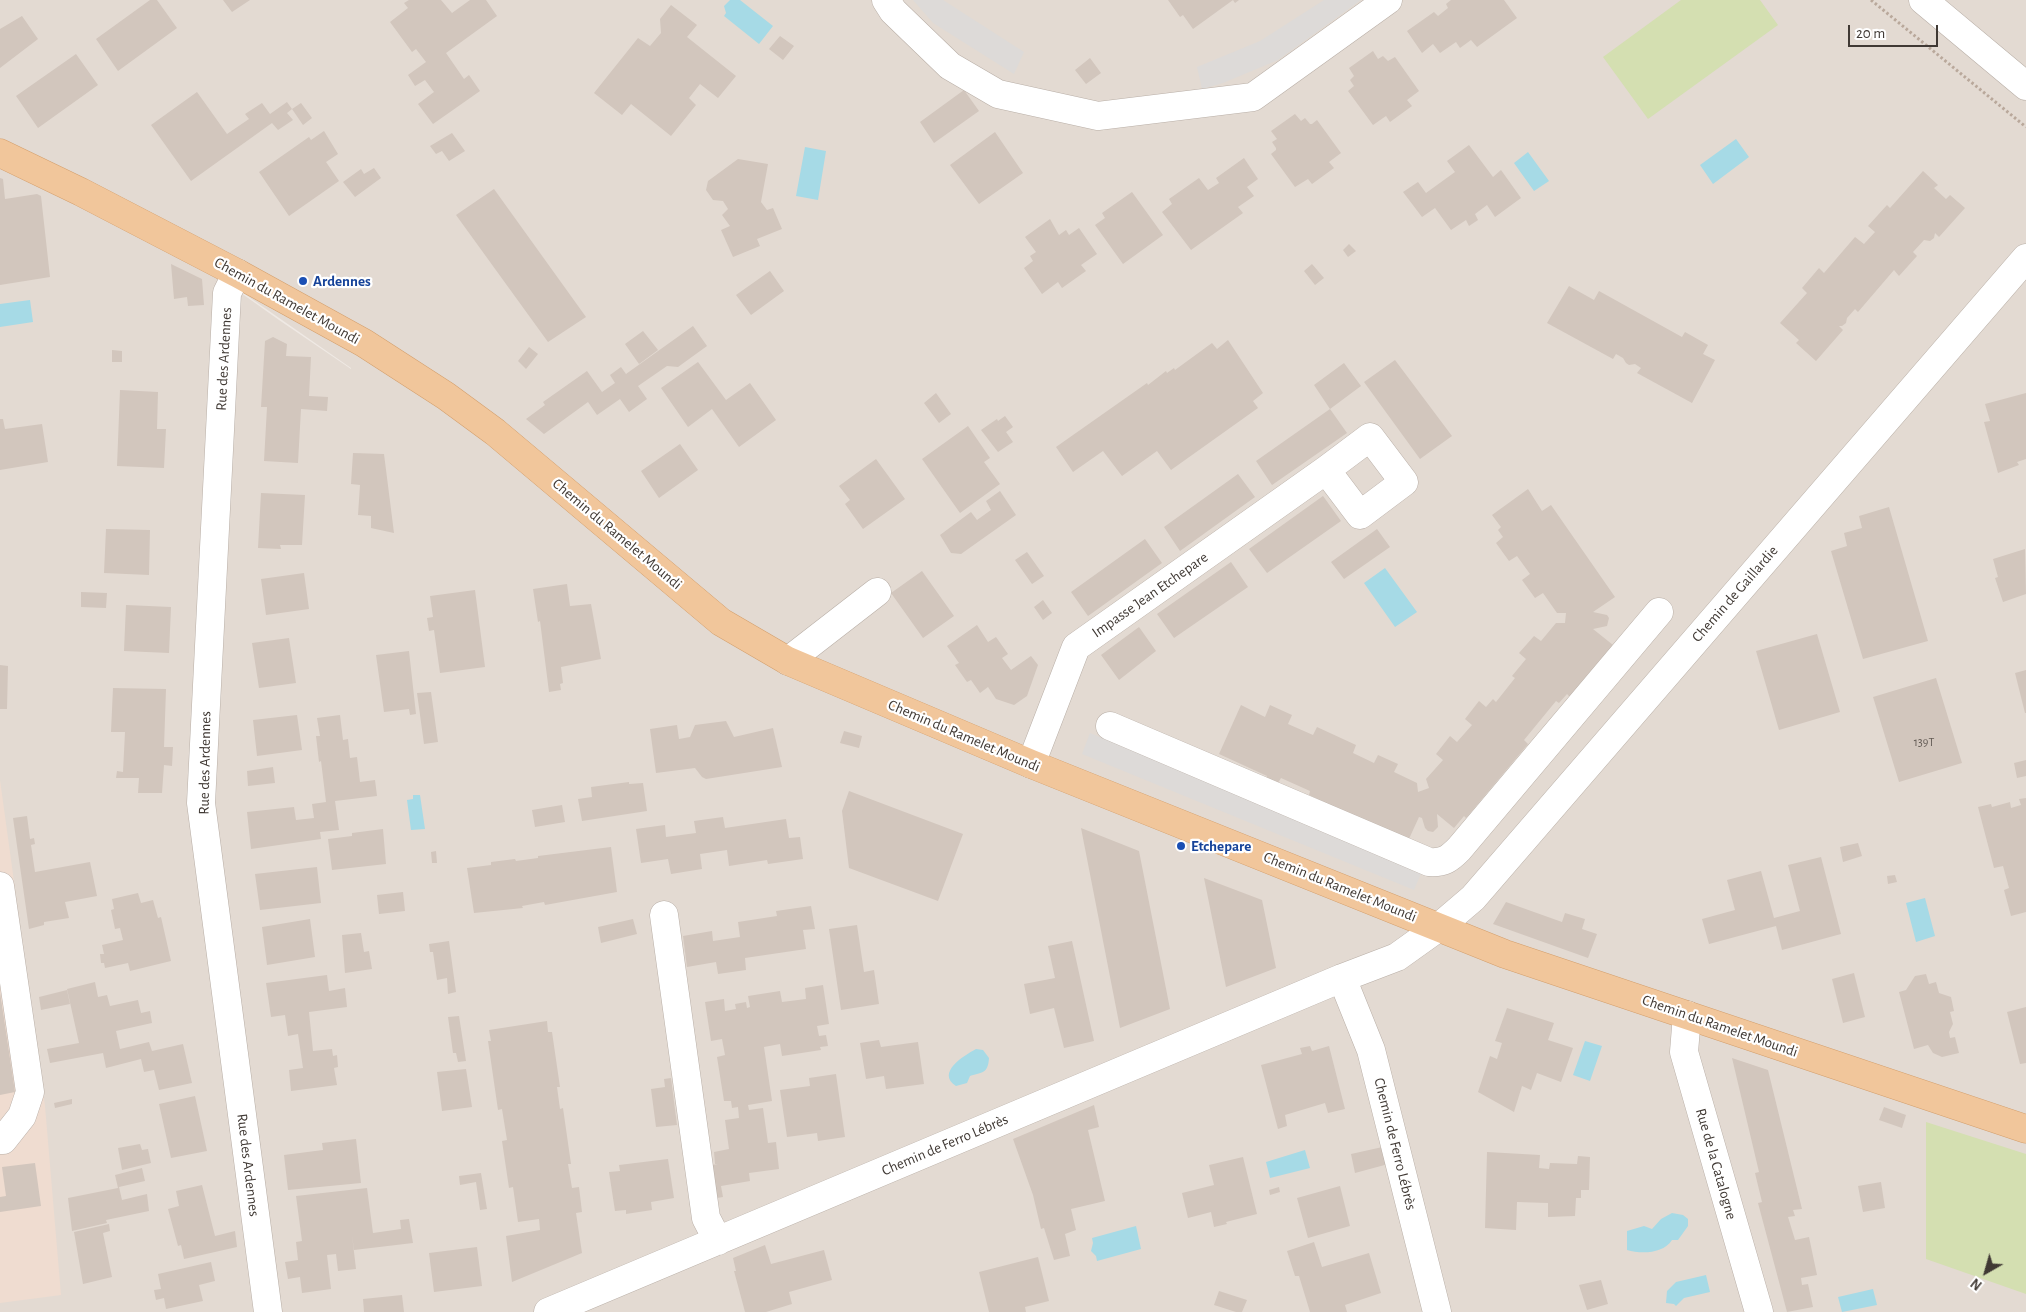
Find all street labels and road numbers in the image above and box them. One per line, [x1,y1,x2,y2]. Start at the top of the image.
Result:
street label: Chemin du Ramelet Moundi [211,254,363,348]
street label: Rue des Ardennes [212,307,236,411]
street label: Chemin du Ramelet Moundi [549,475,685,593]
street label: Chemin de Gaillardie [1688,542,1782,646]
street label: Impasse Jean Etchepare [1089,548,1211,642]
street label: Chemin du Ramelet Moundi [885,696,1043,776]
street label: Rue des Ardennes [195,711,215,815]
street label: Chemin du Ramelet Moundi [1261,848,1419,926]
street label: Chemin du Ramelet Moundi [1640,991,1800,1061]
street label: Chemin de Ferro Lébrès [1370,1076,1420,1212]
street label: Rue de la Catalogne [1692,1106,1740,1222]
street label: Chemin de Ferro Lébrès [879,1110,1011,1180]
street label: Rue des Ardennes [233,1112,263,1218]

